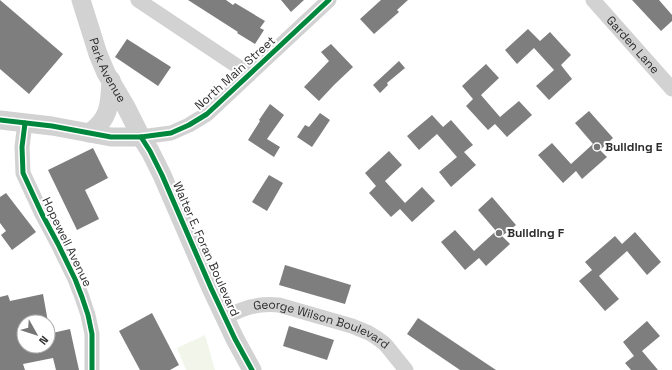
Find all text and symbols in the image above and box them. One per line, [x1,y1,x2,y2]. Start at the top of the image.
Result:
street label: Garden Lane [603,12,663,77]
street label: North Main Street [191,33,279,113]
street label: Park Avenue [85,36,130,105]
place label: Building E [605,139,663,155]
marker: Building E [592,142,602,152]
street label: Walter E. Foran Boulevard [169,179,243,319]
street label: Hopewell Avenue [38,195,96,289]
place label: Building F [507,225,565,241]
marker: Building F [494,228,504,238]
street label: George Wilson Boulevard [252,297,393,353]
north arrow [16,314,56,354]
text: N [36,333,52,348]

